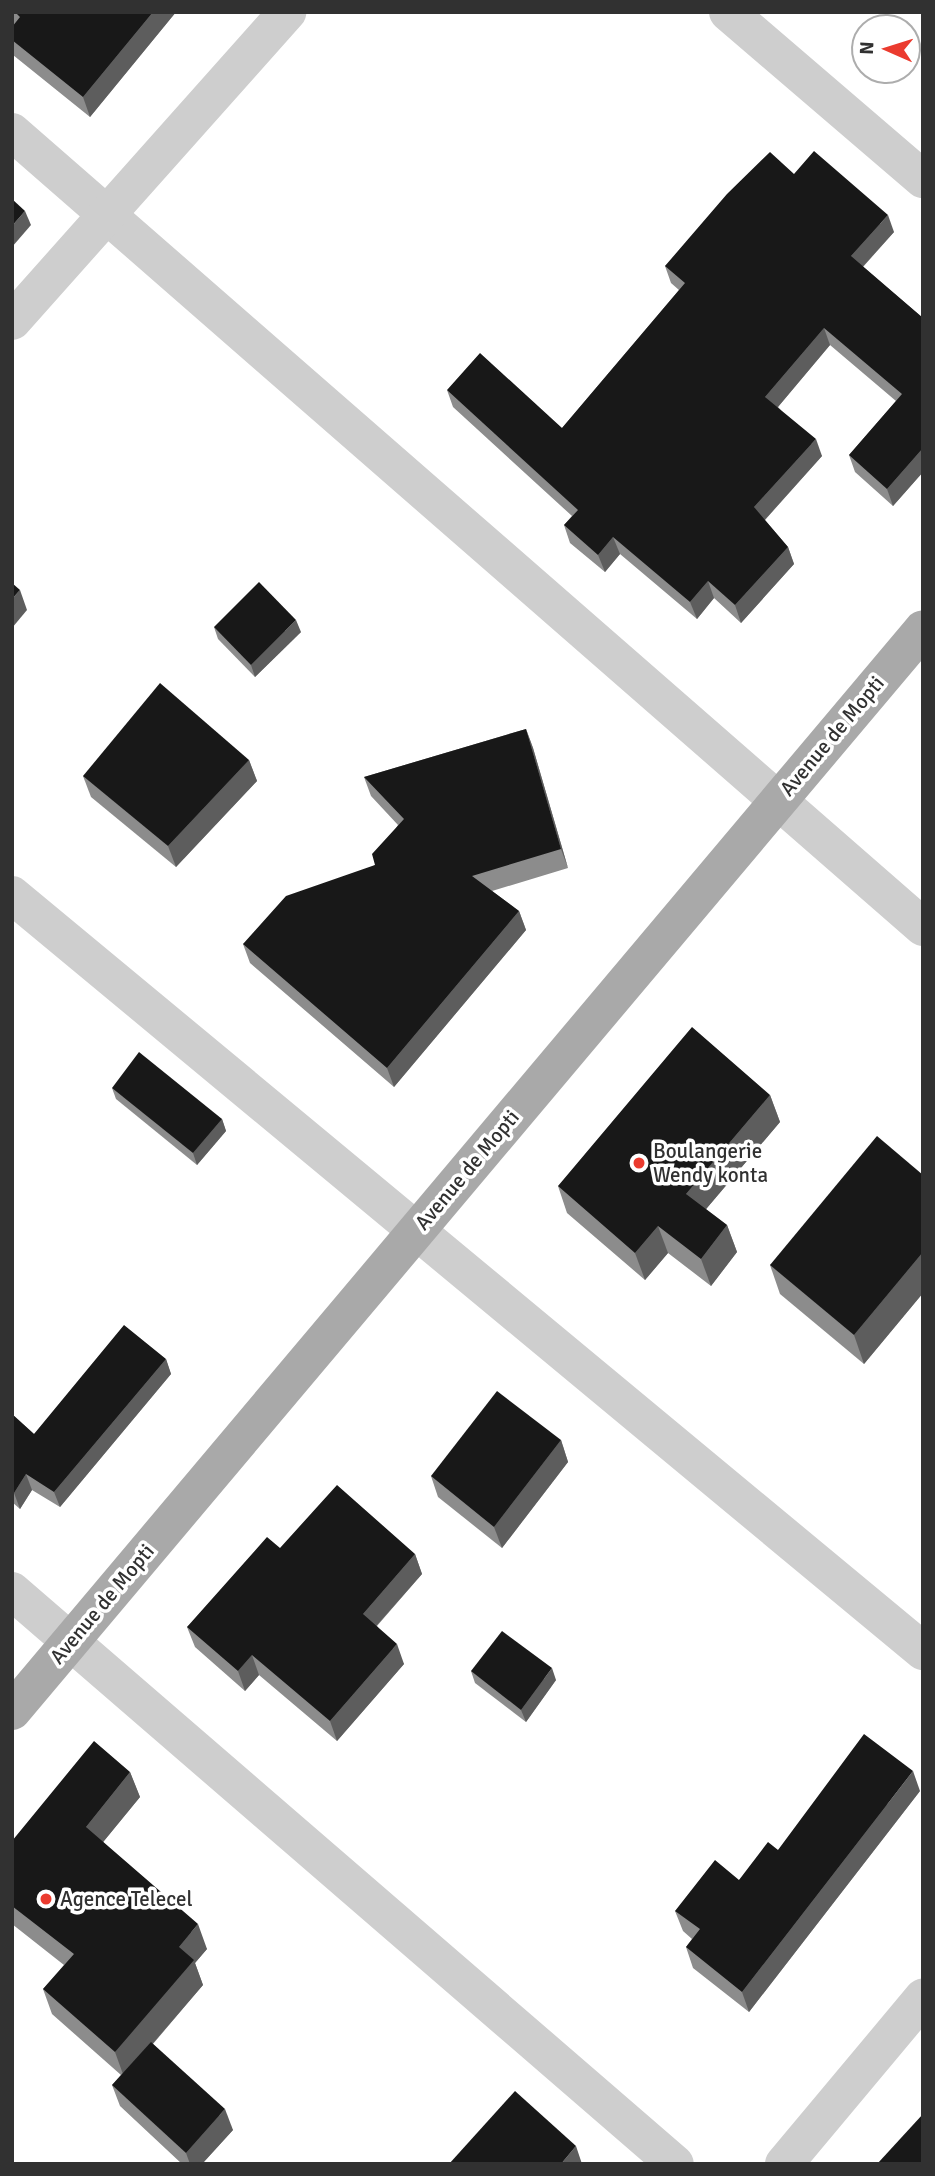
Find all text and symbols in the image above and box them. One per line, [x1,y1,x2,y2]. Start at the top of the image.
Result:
north arrow [851,14,921,84]
text: N [855,41,879,55]
street label: Avenue de Mopti [775,671,889,801]
street label: Avenue de Mopti [410,1105,524,1235]
place label: Boulangerie Wendy konta [653,1138,768,1188]
marker: Boulangerie Wendy konta [631,1155,647,1171]
street label: Avenue de Mopti [45,1539,159,1669]
place label: Agence Telecel [60,1886,193,1912]
marker: Agence Telecel [38,1891,54,1907]

